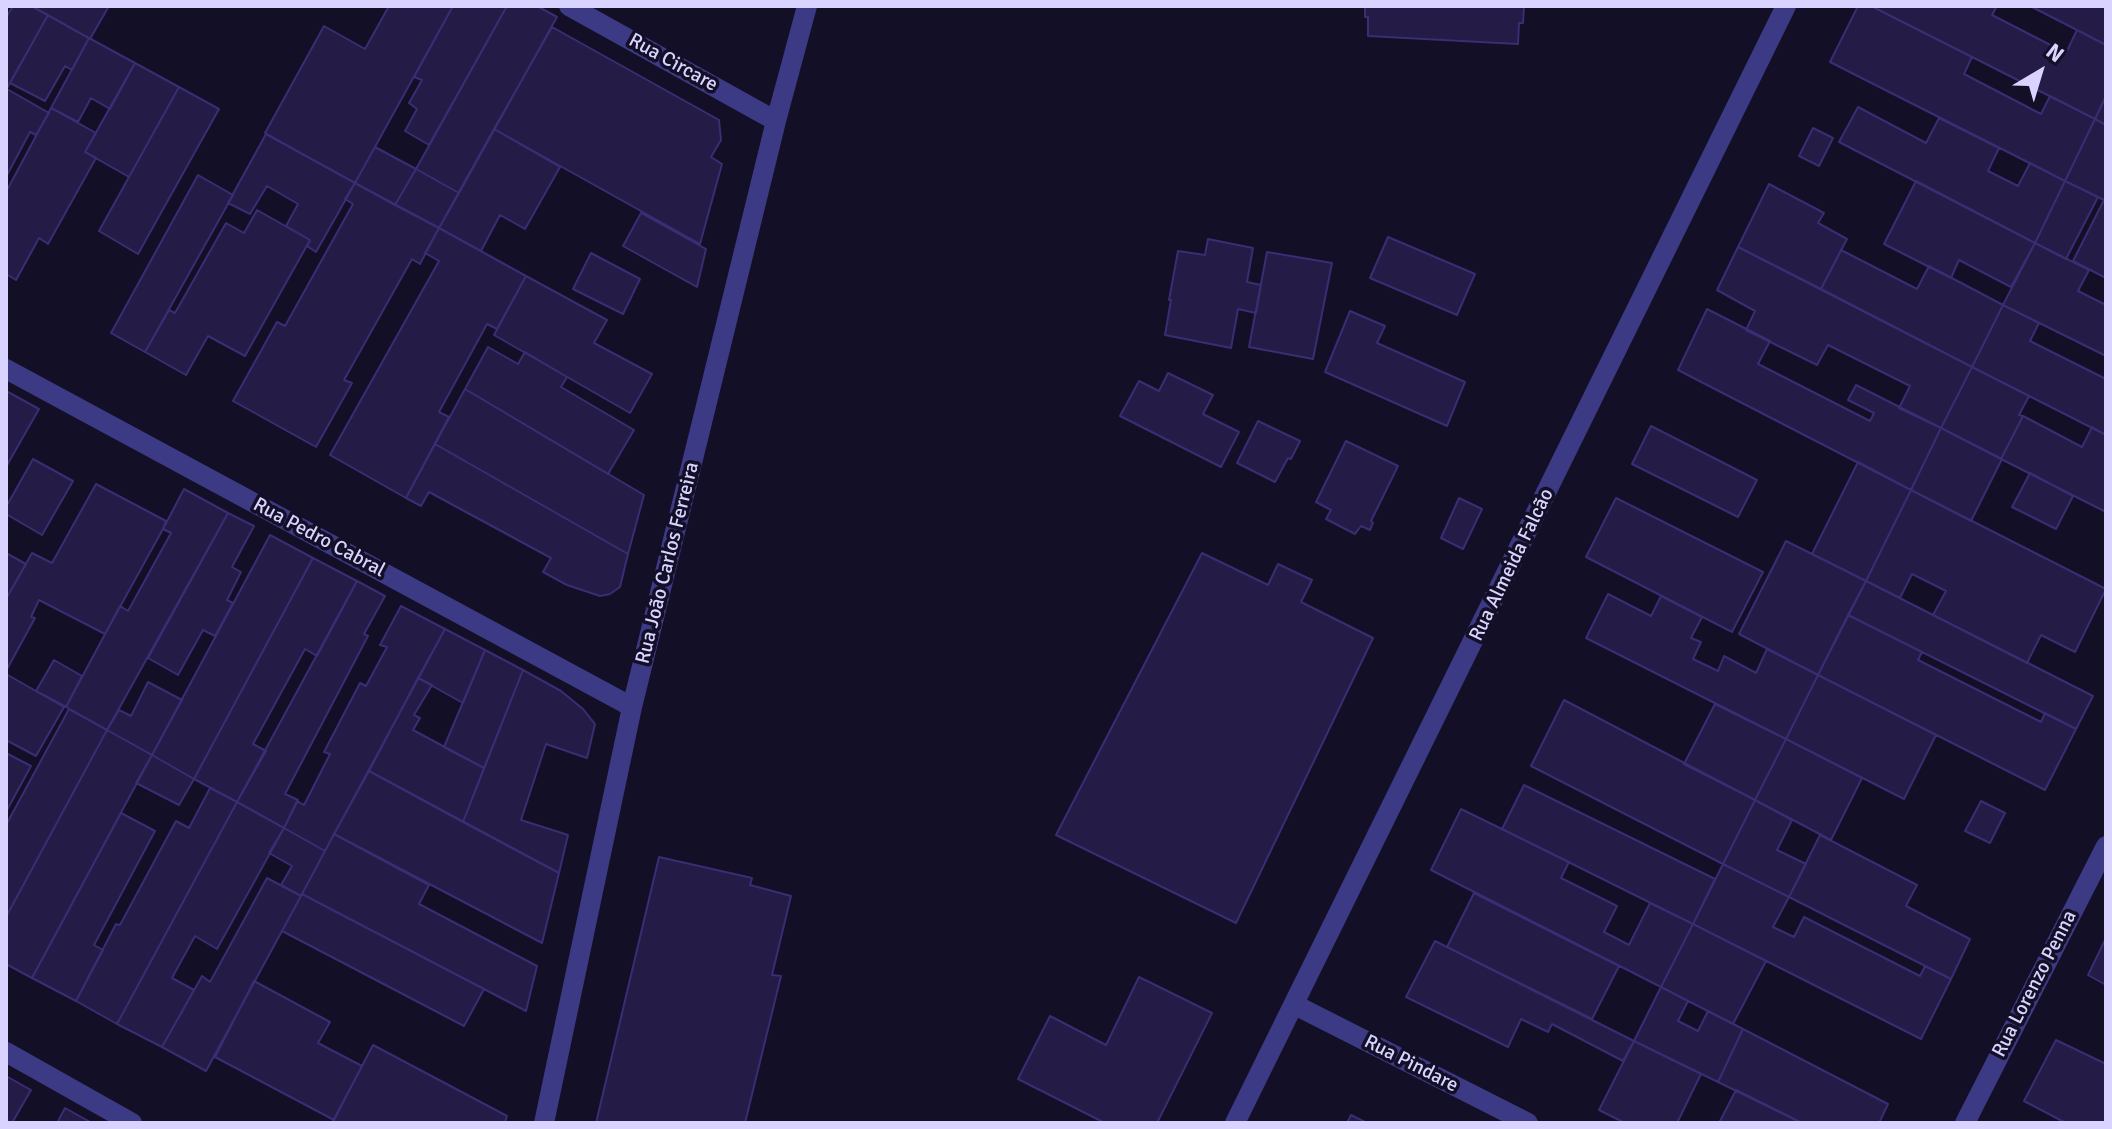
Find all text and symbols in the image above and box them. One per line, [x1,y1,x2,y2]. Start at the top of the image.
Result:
street label: Rua Circare [624,29,722,97]
north arrow [2000,32,2080,112]
text: N [2041,37,2069,68]
street label: Rua João Carlos Ferreira [631,460,705,666]
street label: Rua Almeida Falcão [1465,485,1559,645]
street label: Rua Pedro Cabral [249,493,389,583]
street label: Rua Lorenzo Penna [1988,907,2082,1061]
street label: Rua Pindare [1360,1030,1462,1098]

